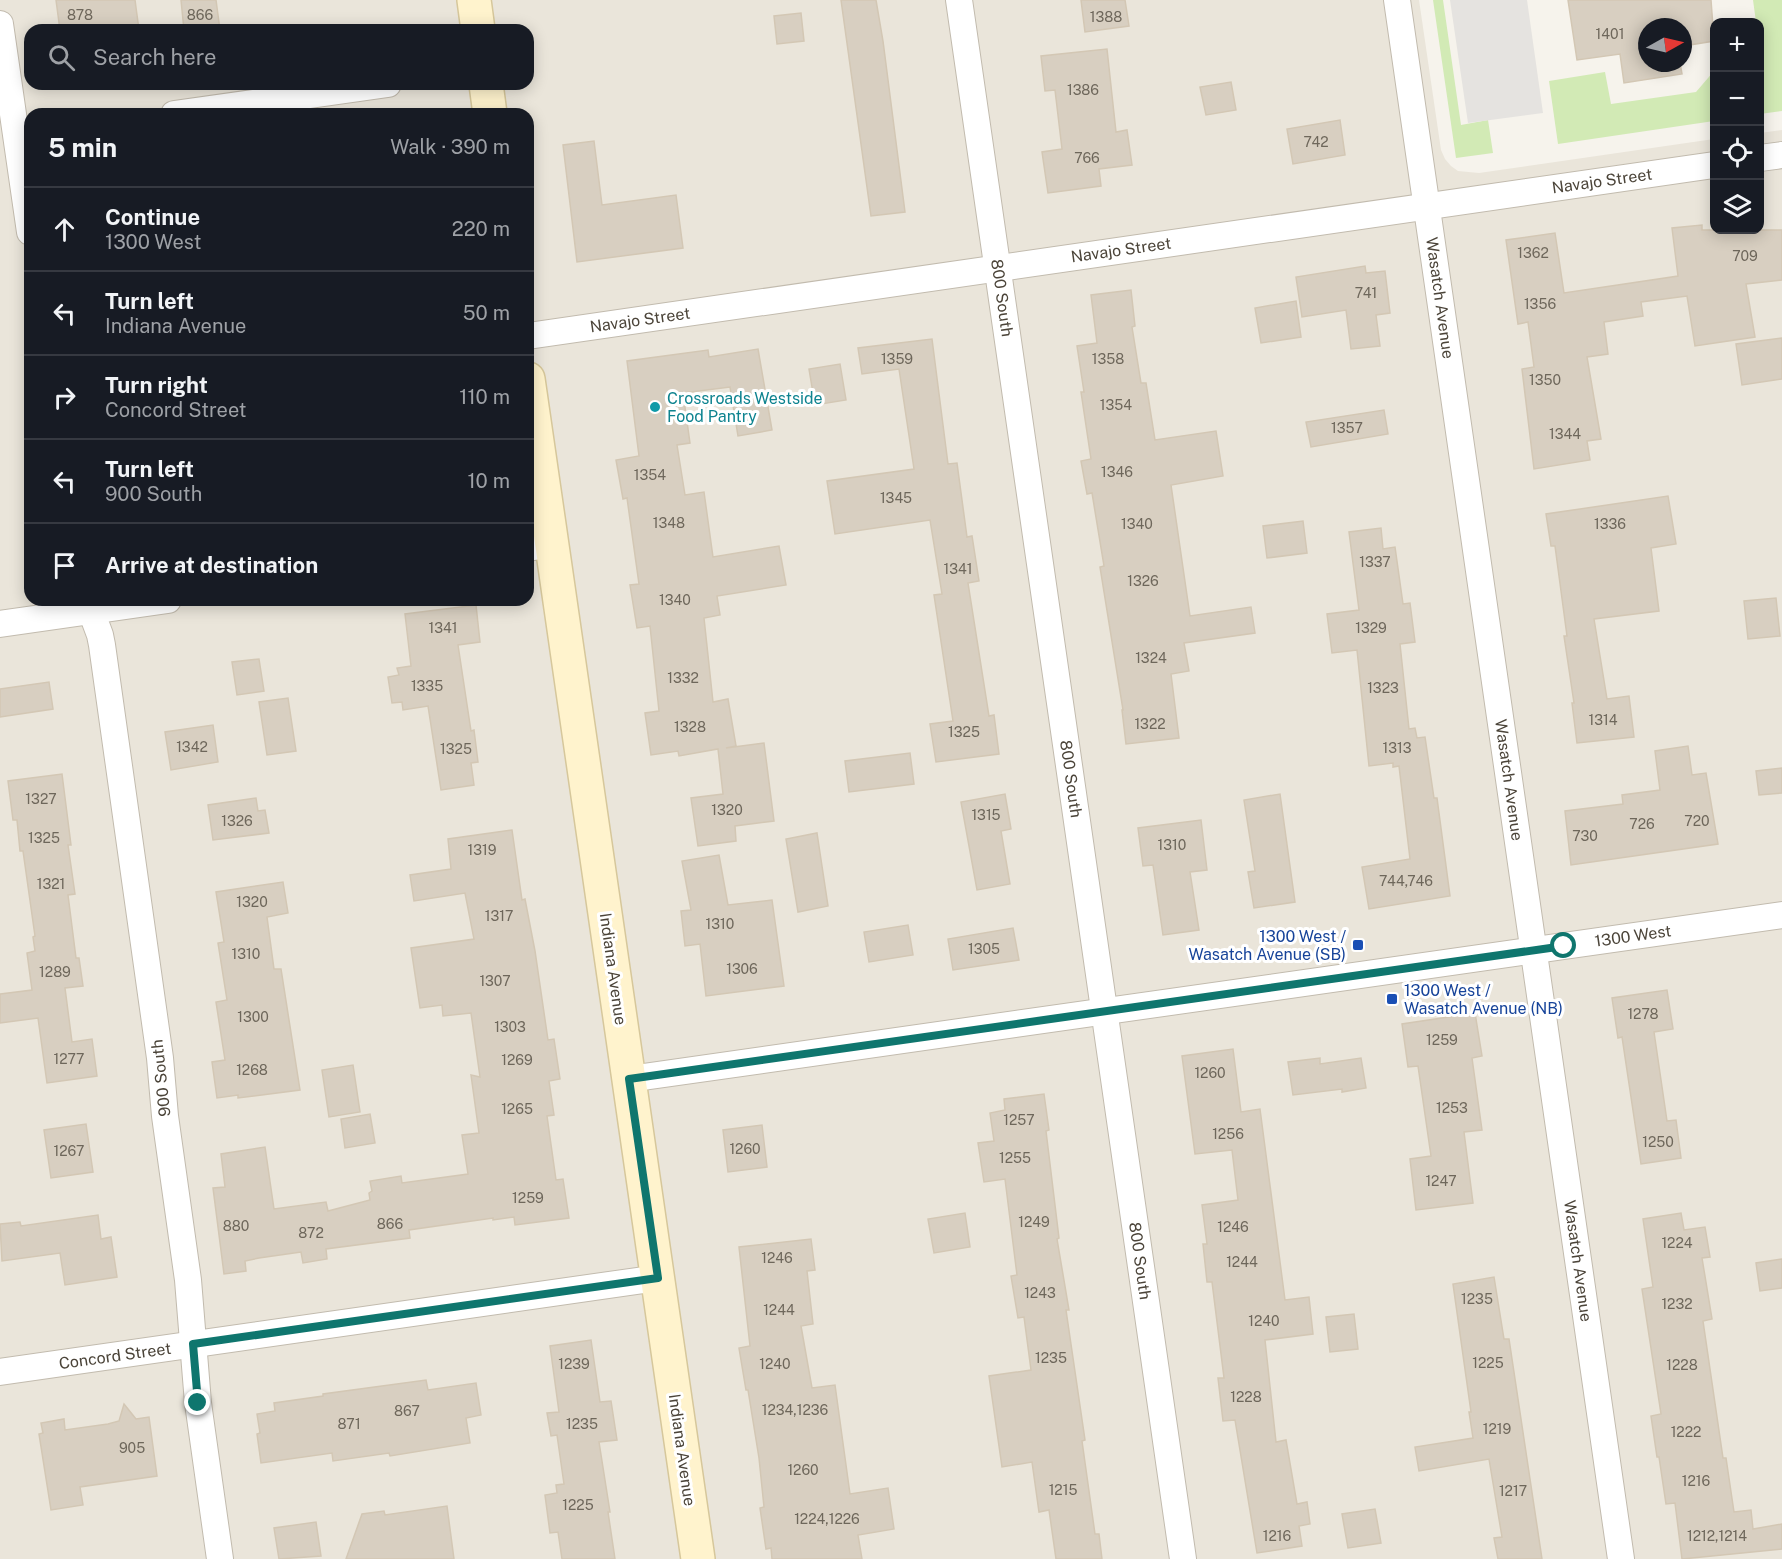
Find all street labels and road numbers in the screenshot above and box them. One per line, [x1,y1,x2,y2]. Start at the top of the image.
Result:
street label: Navajo Street [1551,165,1653,197]
street label: Navajo Street [1070,234,1172,266]
street label: Wasatch Avenue [1422,236,1458,360]
street label: 800 South [987,258,1017,338]
street label: Navajo Street [589,304,691,336]
street label: Wasatch Avenue [1491,718,1527,842]
street label: 800 South [1056,739,1086,819]
street label: Indiana Avenue [596,912,630,1026]
street label: 1300 West [1593,921,1673,951]
street label: 900 South [147,1038,175,1118]
street label: Wasatch Avenue [1560,1199,1596,1323]
street label: 800 South [1125,1221,1155,1301]
street label: Concord Street [58,1339,172,1373]
street label: Indiana Avenue [665,1393,699,1507]

